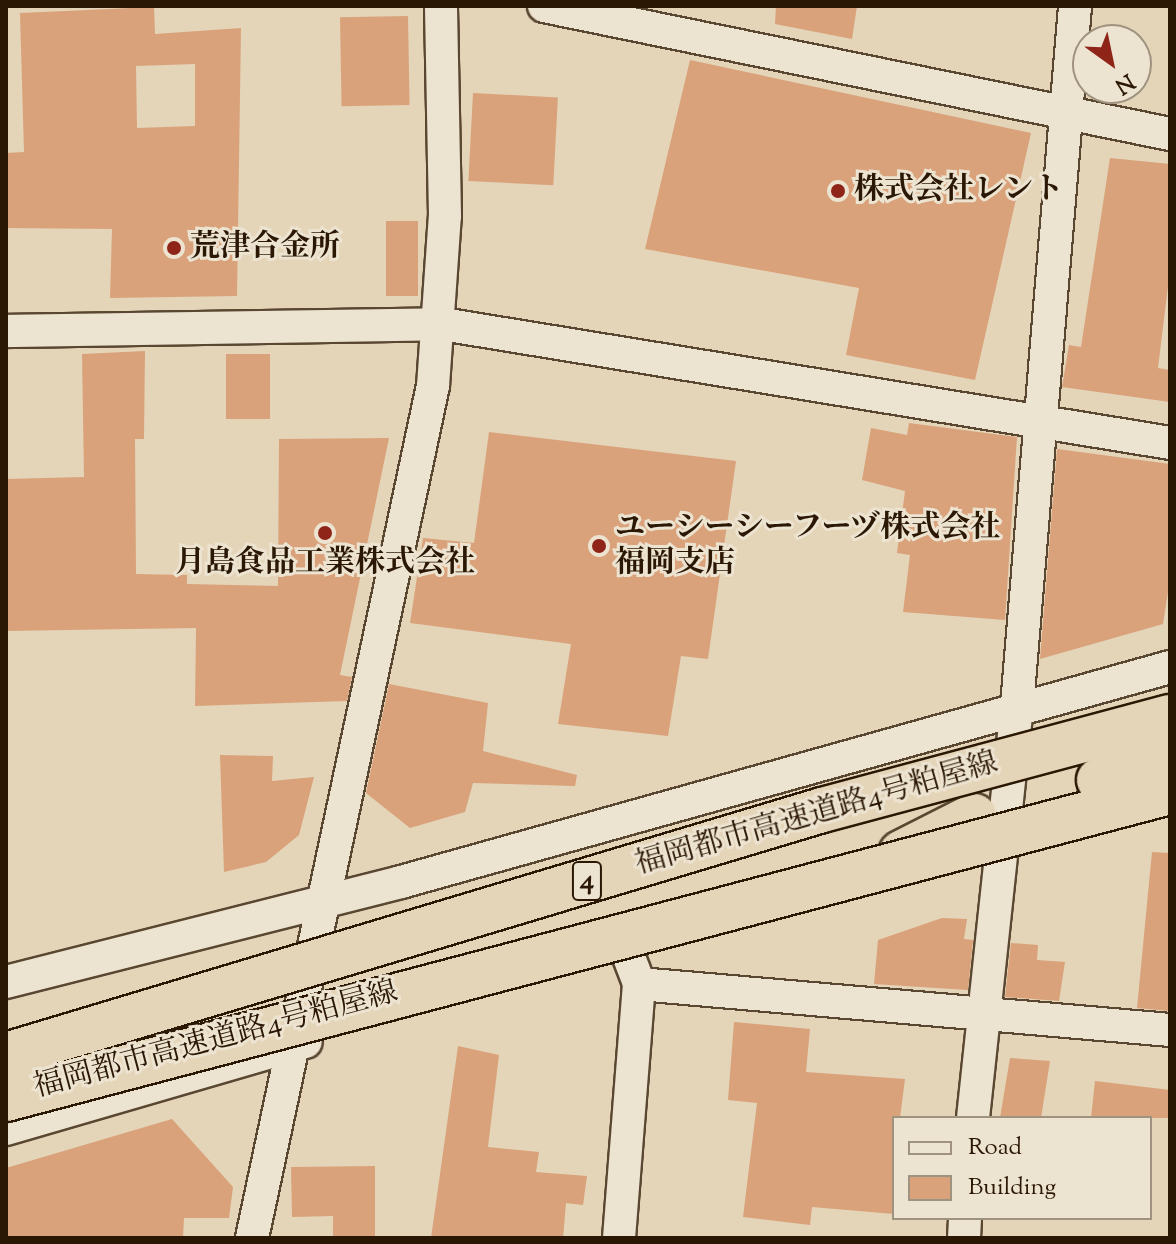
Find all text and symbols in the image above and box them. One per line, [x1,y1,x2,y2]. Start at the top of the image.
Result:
north arrow [1072,24,1152,104]
text: N [1108,64,1140,101]
place label: 株式会社レント [854,173,1064,209]
marker: 株式会社レント [829,182,847,200]
place label: 荒津合金所 [190,230,340,266]
marker: 荒津合金所 [165,239,183,257]
place label: ユーシーシーフーヅ株式会社 福岡支店 [615,511,1004,582]
marker: 月島食品工業株式会社 [316,524,334,542]
marker: ユーシーシーフーヅ株式会社 福岡支店 [590,537,608,555]
place label: 月島食品工業株式会社 [175,546,475,582]
street label: 福岡都市高速道路4号粕屋線 [632,746,1002,884]
road number: 4 [571,857,603,905]
street label: 福岡都市高速道路4号粕屋線 [30,975,402,1107]
legend [892,1116,1152,1220]
text: Road [968,1131,1022,1165]
text: Building [968,1171,1056,1205]

